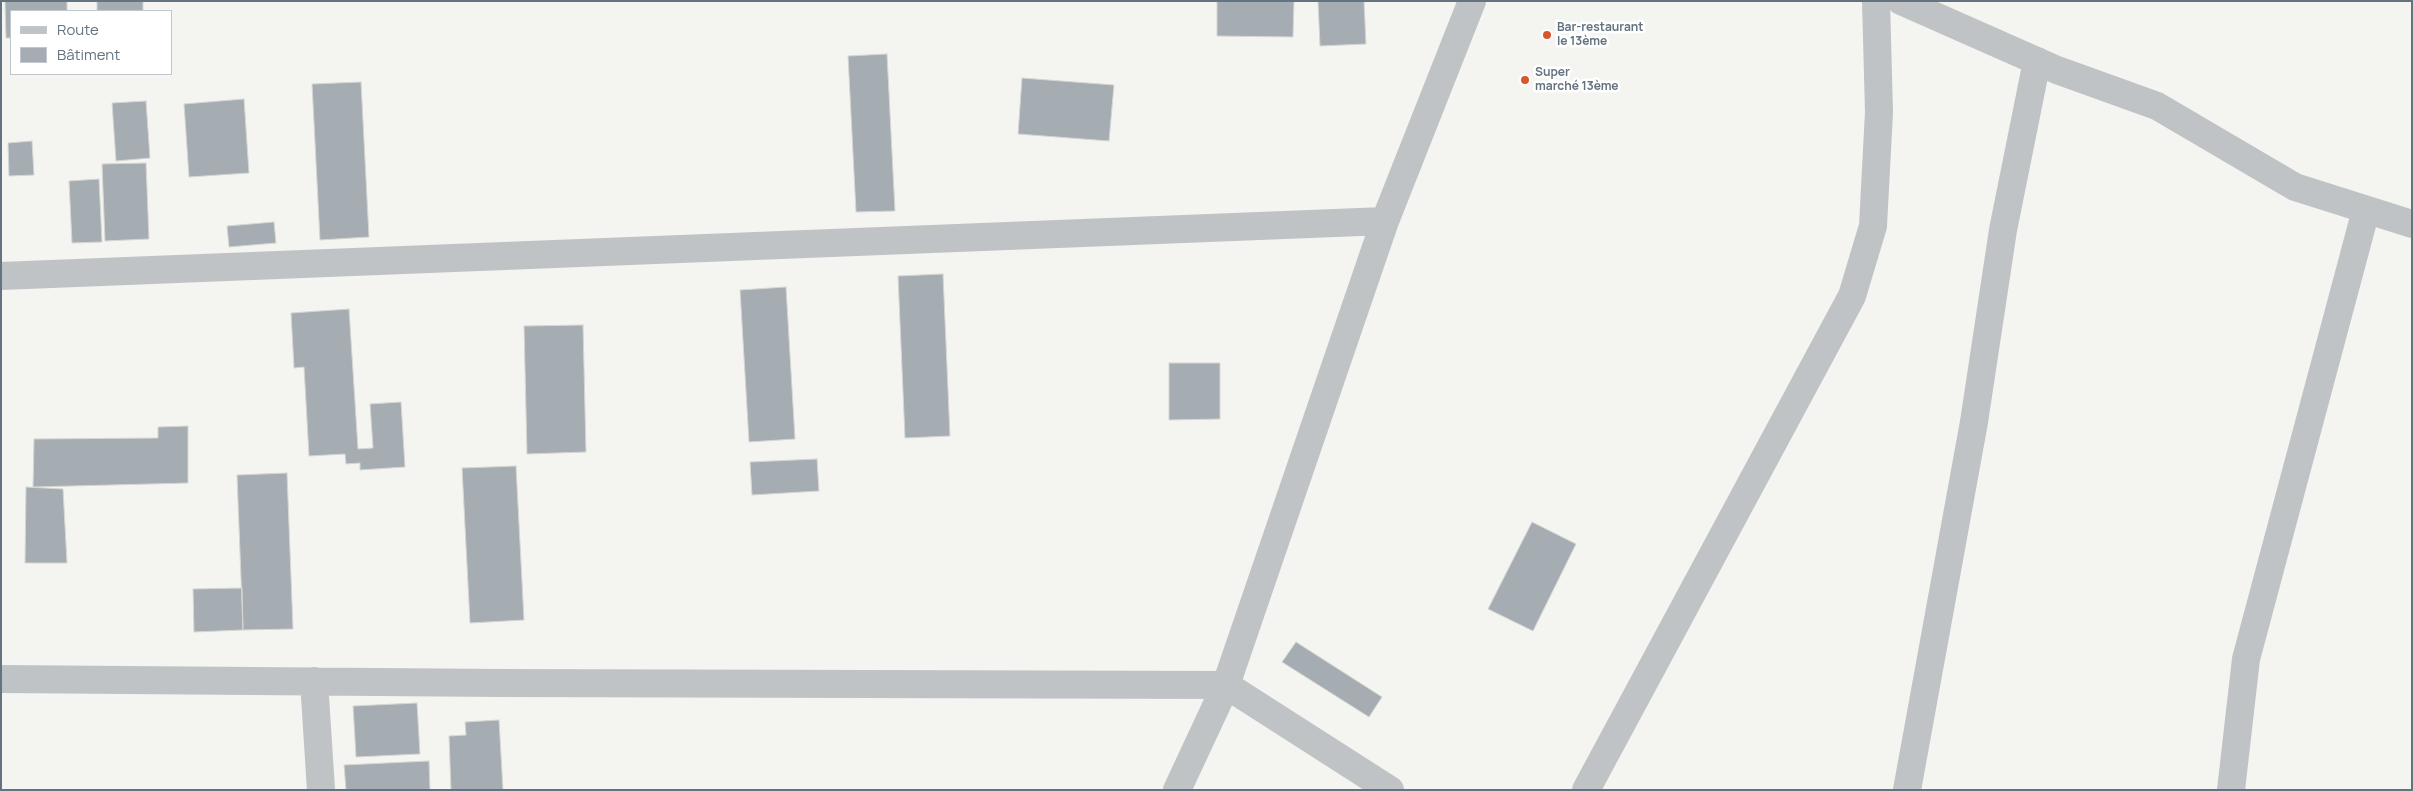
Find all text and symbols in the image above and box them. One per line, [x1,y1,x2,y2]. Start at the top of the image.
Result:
legend [10,10,172,75]
text: Route [57,19,99,40]
place label: Bar-restaurant le 13ème [1557,21,1644,49]
marker: Bar-restaurant le 13ème [1541,29,1553,41]
text: Bâtiment [57,44,120,65]
place label: Super marché 13ème [1535,66,1619,94]
marker: Super marché 13ème [1519,74,1531,86]

